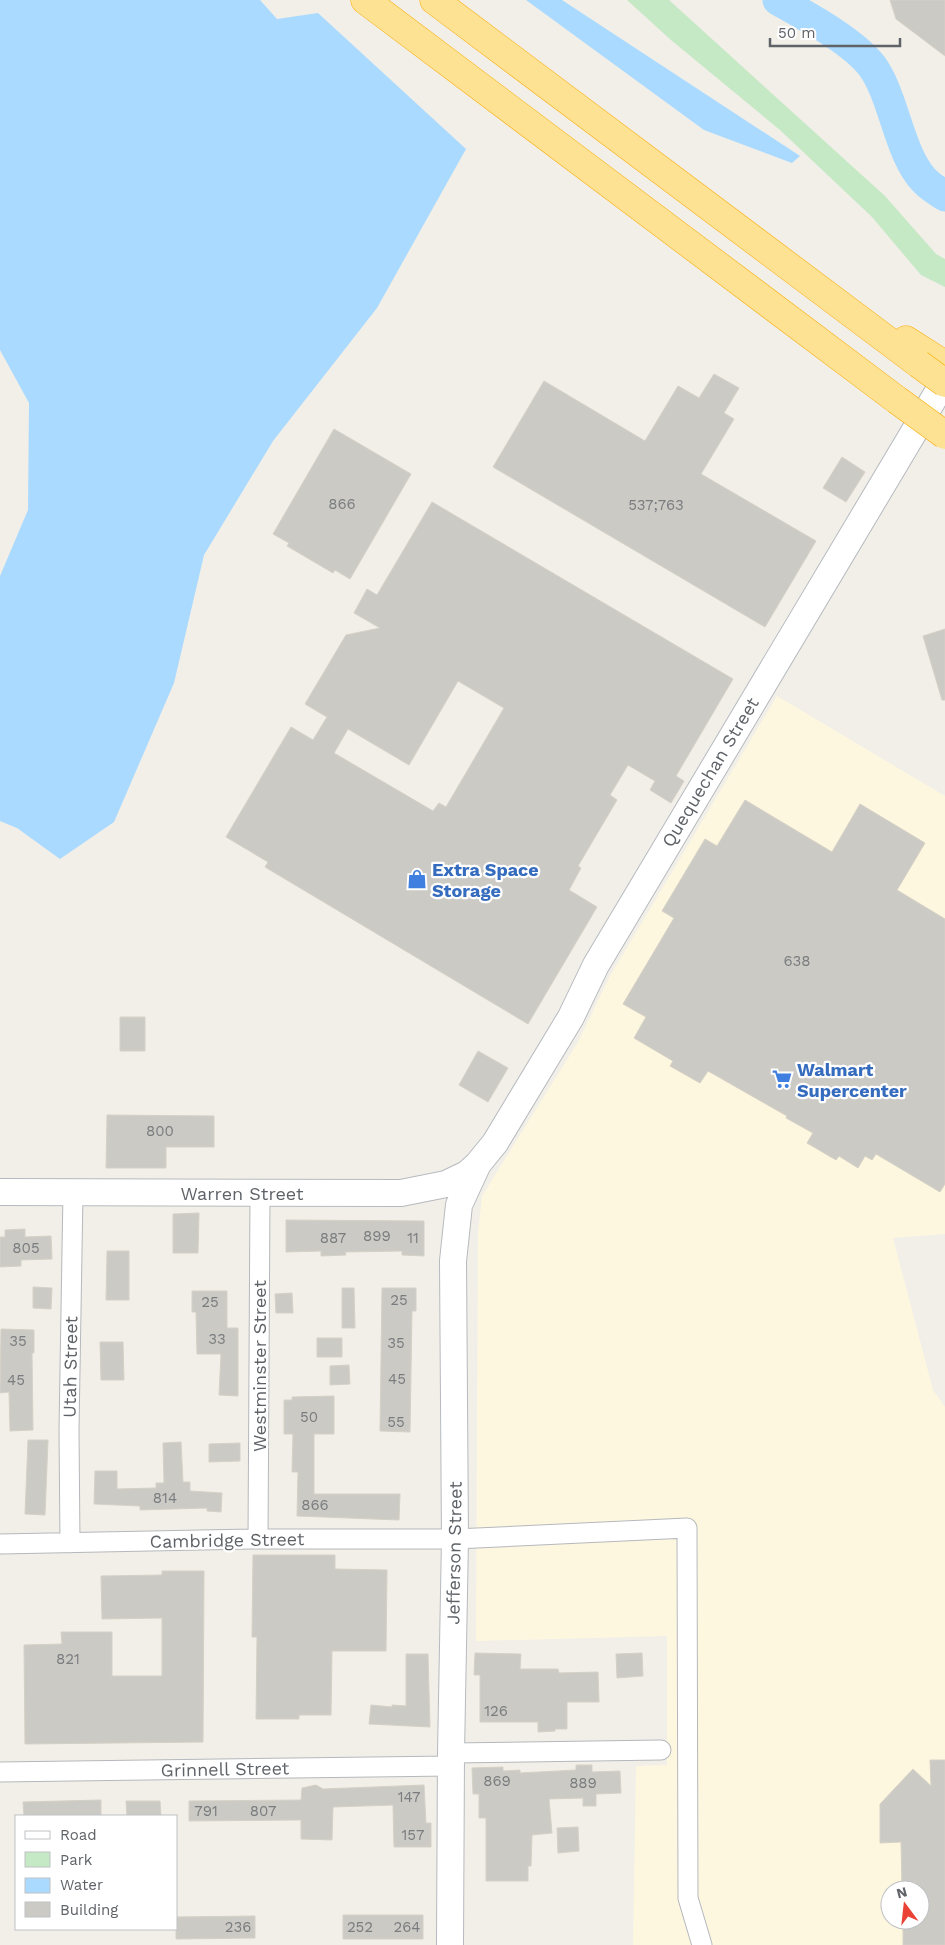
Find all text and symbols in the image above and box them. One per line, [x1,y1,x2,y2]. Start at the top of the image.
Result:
scale bar [770,15,900,47]
text: 50 m [778,24,815,42]
house number: 866 [328,495,356,513]
house number: 537;763 [628,496,684,514]
street label: Quequechan Street [657,693,763,851]
place label: Extra Space Storage [432,859,539,901]
shop icon: Extra Space Storage [406,868,428,890]
house number: 638 [783,952,811,970]
place label: Walmart Supercenter [797,1059,907,1101]
supermarket icon: Walmart Supercenter [771,1068,793,1090]
house number: 800 [146,1122,174,1140]
street label: Warren Street [180,1183,304,1204]
house number: 899 [363,1227,391,1245]
house number: 887 [320,1229,346,1247]
house number: 11 [407,1229,419,1247]
house number: 805 [12,1239,40,1257]
street label: Westminster Street [249,1280,270,1452]
house number: 25 [390,1291,408,1309]
house number: 25 [201,1293,219,1311]
street label: Utah Street [59,1315,81,1418]
house number: 33 [208,1330,226,1348]
house number: 35 [9,1332,27,1350]
house number: 35 [387,1334,405,1352]
house number: 45 [388,1370,406,1388]
house number: 45 [7,1371,25,1389]
house number: 50 [300,1408,318,1426]
house number: 55 [387,1413,405,1431]
street label: Jefferson Street [442,1481,466,1625]
house number: 814 [153,1489,177,1507]
house number: 866 [301,1496,329,1514]
street label: Cambridge Street [149,1528,305,1552]
house number: 821 [56,1650,80,1668]
house number: 126 [484,1702,508,1720]
street label: Grinnell Street [161,1757,290,1781]
house number: 869 [483,1772,511,1790]
house number: 889 [569,1774,597,1792]
house number: 147 [398,1788,420,1806]
house number: 791 [194,1802,218,1820]
house number: 807 [250,1802,276,1820]
legend [15,1815,178,1930]
text: Road [60,1826,97,1844]
house number: 157 [402,1826,425,1844]
text: Park [60,1851,93,1869]
text: Water [60,1876,103,1894]
north arrow [880,1880,930,1930]
text: N [895,1883,909,1902]
text: Building [60,1901,118,1919]
house number: 236 [225,1918,251,1936]
house number: 252 [347,1918,373,1936]
house number: 264 [393,1918,421,1936]

